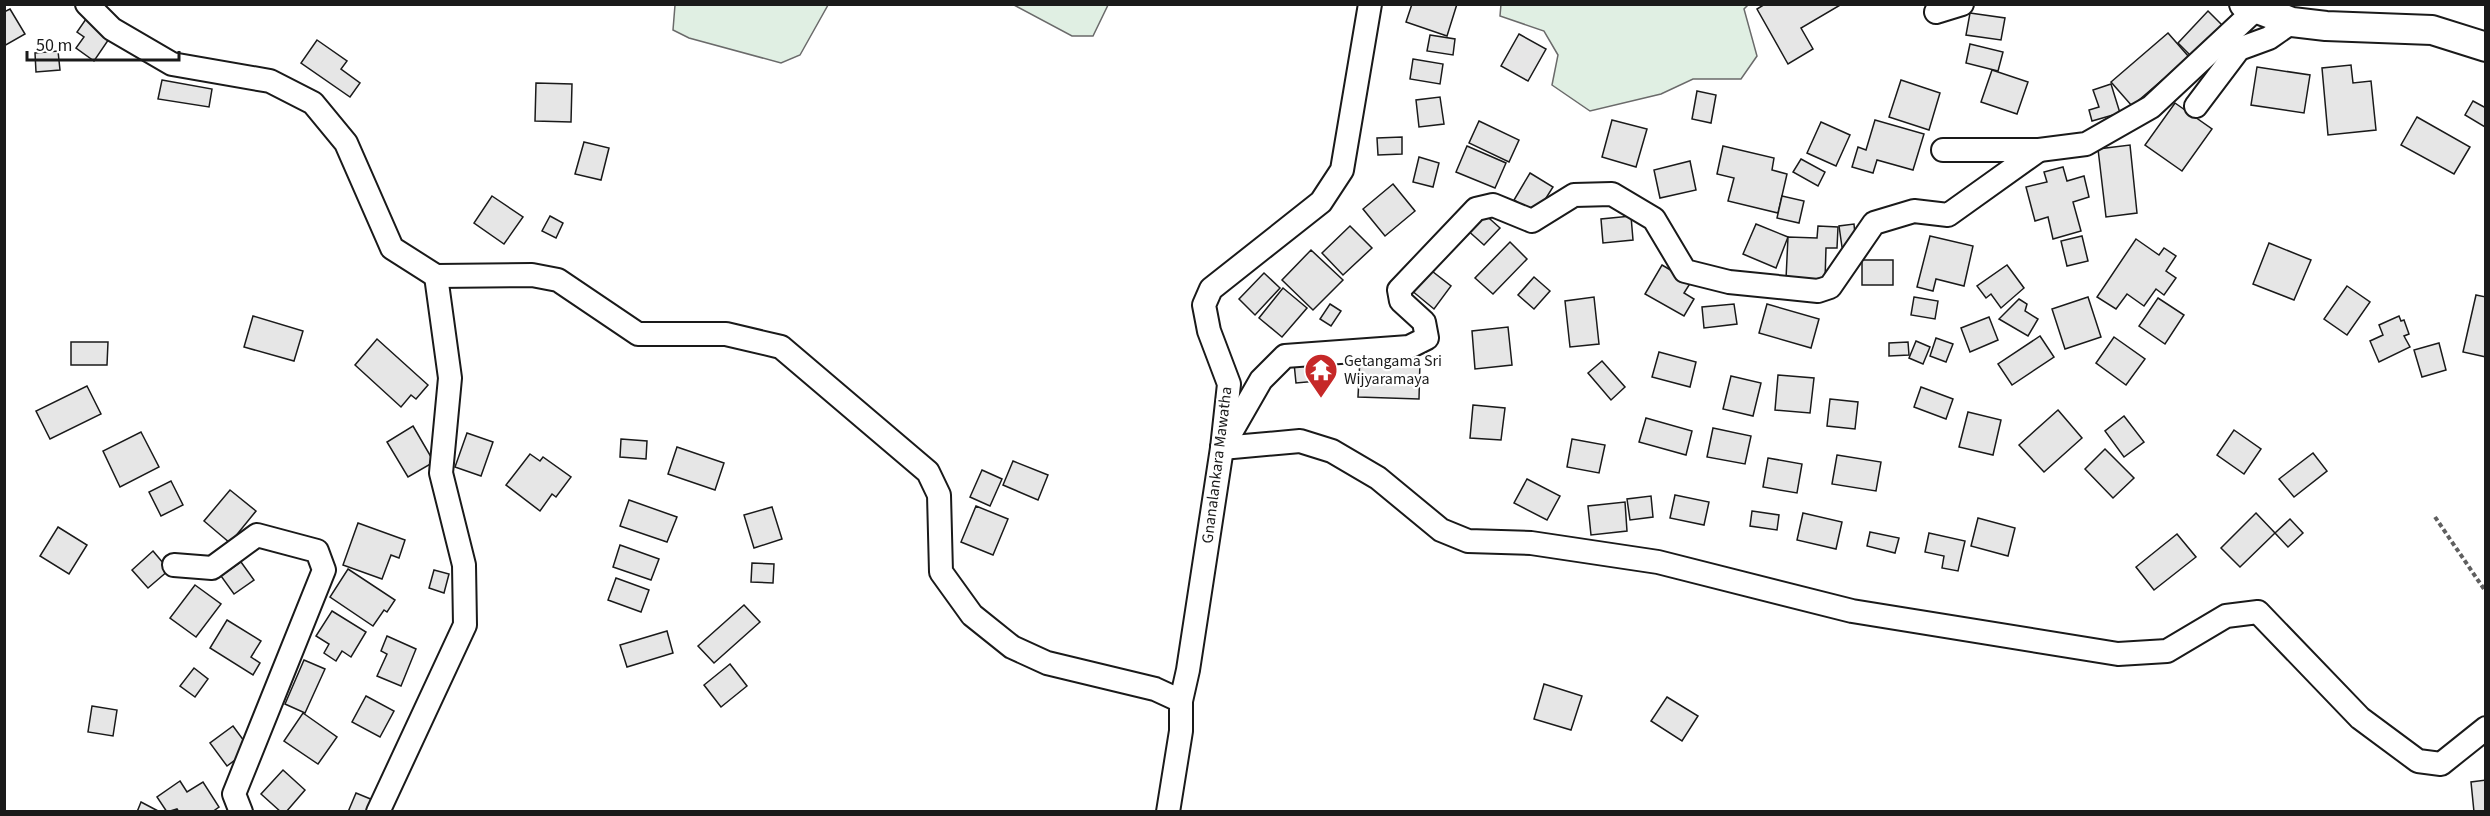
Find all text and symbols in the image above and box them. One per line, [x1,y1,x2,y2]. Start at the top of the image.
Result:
scale bar [27,24,178,62]
text: 50 m [36,33,72,58]
place label: Getangama Sri Wijyaramaya [1344,350,1442,390]
temple icon: Getangama Sri Wijyaramaya [1303,352,1339,399]
street label: Gnanalankara Mawatha [1196,385,1238,545]

